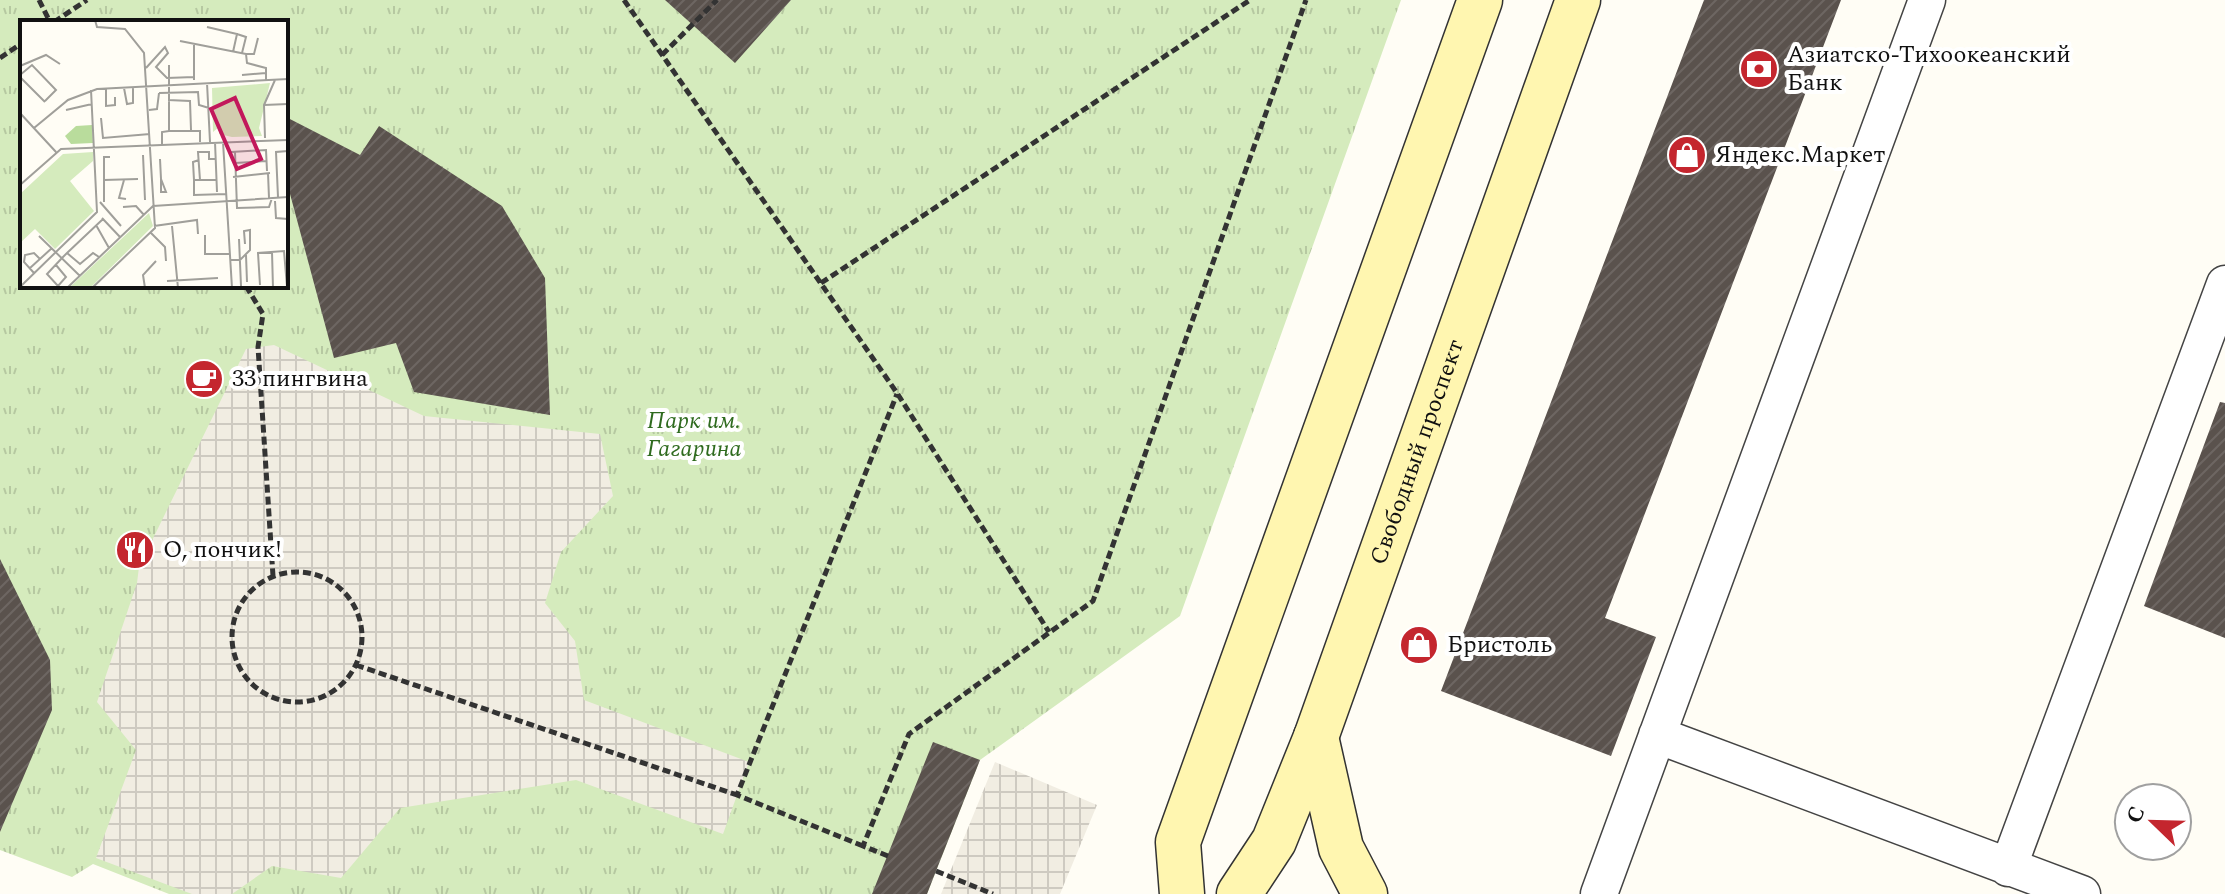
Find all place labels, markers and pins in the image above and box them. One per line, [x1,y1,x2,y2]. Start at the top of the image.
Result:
place label: Азиатско-Тихоокеанский Банк [1787,37,2071,101]
bank icon: Азиатско-Тихоокеанский Банк [1738,48,1780,90]
shop icon: Яндекс.Маркет [1666,134,1708,176]
place label: Яндекс.Маркет [1715,137,1885,173]
cafe icon: 33 пингвина [183,358,225,400]
place label: 33 пингвина [232,361,368,397]
restaurant icon: О, пончик! [114,529,156,571]
place label: О, пончик! [163,532,281,568]
shop icon: Бристоль [1398,624,1440,666]
place label: Бристоль [1447,627,1552,663]

